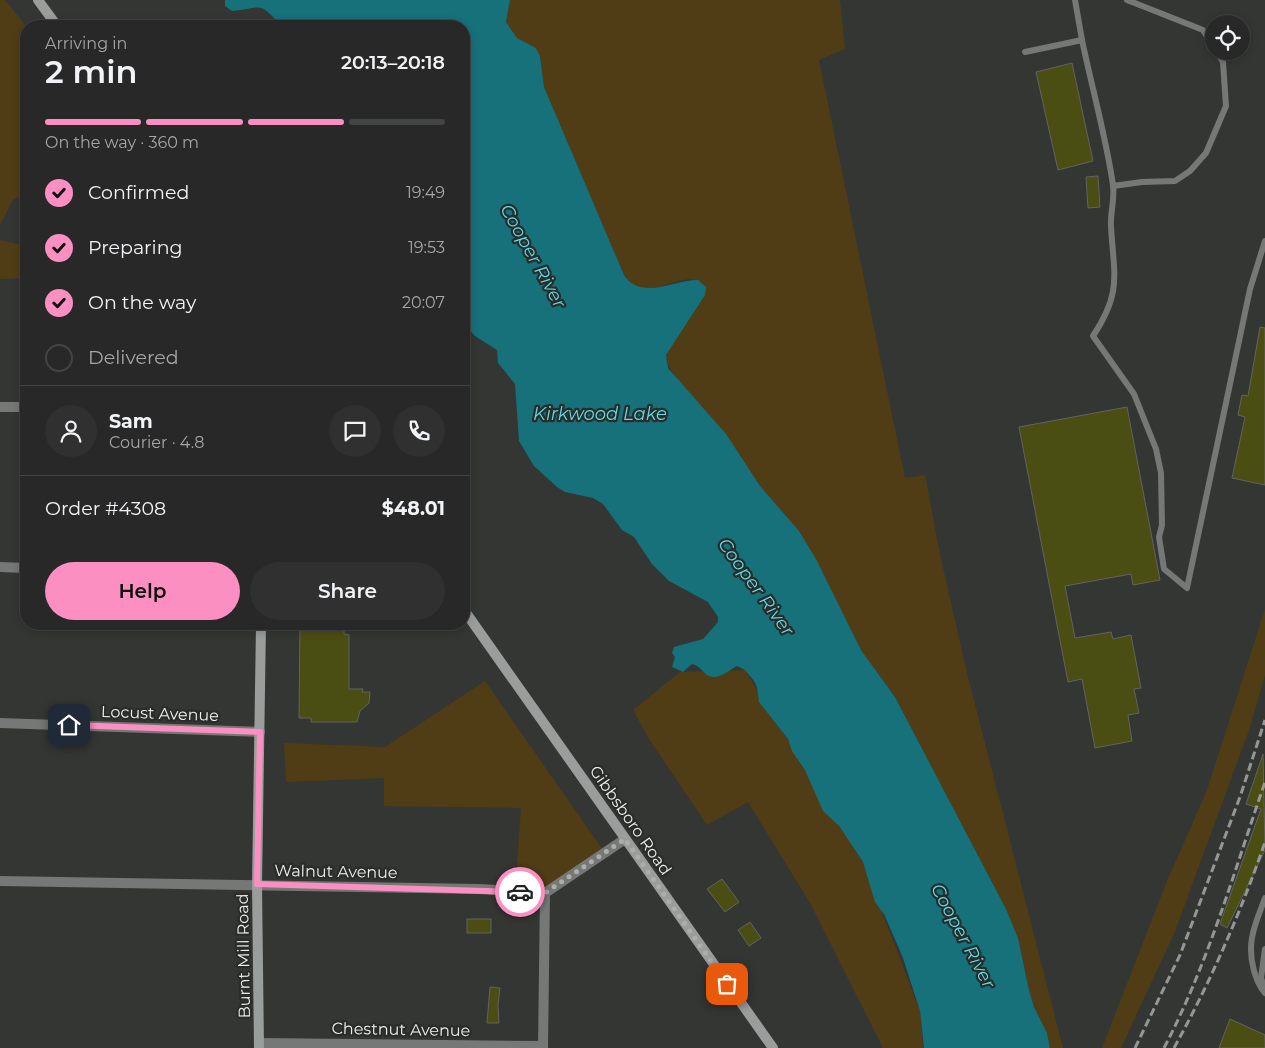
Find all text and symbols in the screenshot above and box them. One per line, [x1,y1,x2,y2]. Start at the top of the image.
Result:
map controls [1205,15,1250,60]
button: locate [1205,15,1250,60]
text: Arriving in [45,34,127,53]
text: 20:13–20:18 [341,51,445,74]
text: 2 min [45,52,137,91]
text: On the way · 360 m [45,133,199,152]
icon: check [45,179,73,207]
text: Confirmed [88,181,189,204]
text: 19:49 [406,183,445,202]
water label: Cooper River [495,200,571,313]
icon: check [45,234,73,262]
text: Preparing [88,236,183,259]
text: 19:53 [408,238,445,257]
icon: check [45,289,73,317]
text: On the way [88,291,196,314]
text: 20:07 [402,293,445,312]
text: Delivered [88,346,179,369]
water label: Kirkwood Lake [533,403,667,425]
button: person [45,405,97,457]
button: chat [329,405,381,457]
button: phone [393,405,445,457]
text: Sam [109,410,153,433]
text: Courier · 4.8 [109,433,205,452]
text: Order #4308 [45,497,166,520]
text: $48.01 [382,497,445,520]
water label: Cooper River [713,534,799,641]
button: Help [45,562,240,620]
button: Share [250,562,445,620]
street label: Locust Avenue [101,702,219,725]
pin [48,704,90,746]
icon: home [55,711,83,739]
street label: Gibbsboro Road [586,762,675,879]
street label: Walnut Avenue [274,861,398,882]
courier [495,867,545,917]
icon: car [506,878,534,906]
water label: Cooper River [926,880,1000,993]
street label: Burnt Mill Road [233,893,254,1019]
pin [706,963,748,1005]
icon: bag [713,970,741,998]
street label: Chestnut Avenue [331,1019,471,1040]

